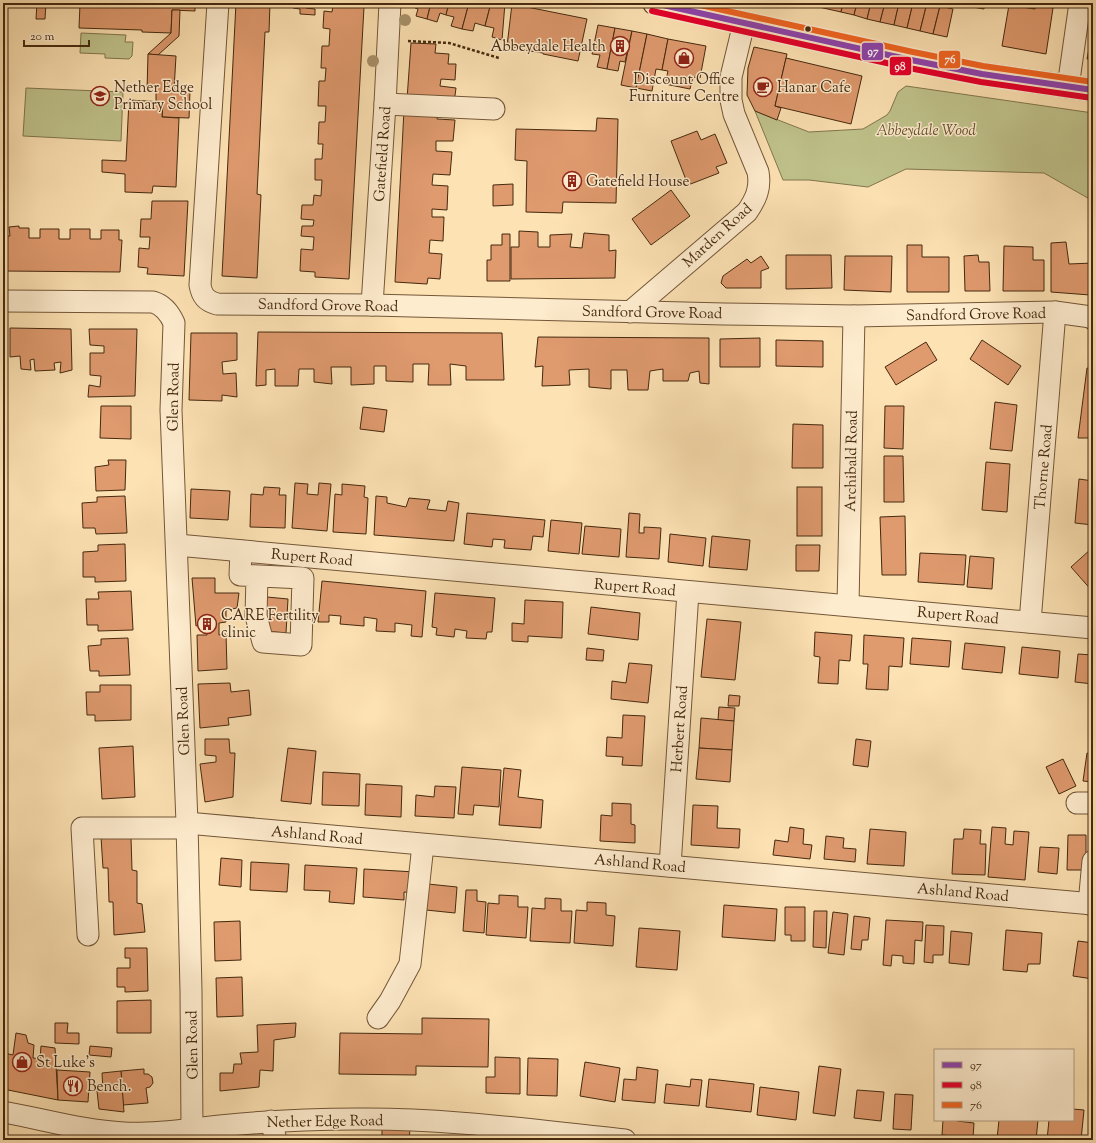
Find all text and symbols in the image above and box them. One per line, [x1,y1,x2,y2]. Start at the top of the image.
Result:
scale bar [24,22,89,48]
unlabelled marker [803,24,813,34]
text: 20 m [30,28,55,46]
building icon: Abbeydale Health [609,35,631,57]
place label: Abbeydale Health [490,37,606,58]
line badge: 97 [861,42,884,61]
text: 97 [868,44,879,60]
shop icon: Discount Office Furniture Centre [673,47,695,69]
line badge: 76 [938,50,961,69]
text: 76 [945,52,956,68]
line badge: 98 [889,56,912,76]
text: 98 [895,59,906,75]
place label: Discount Office Furniture Centre [629,70,739,108]
cafe icon: Hanar Cafe [752,76,774,98]
place label: Nether Edge Primary School [114,78,212,116]
place label: Hanar Cafe [777,78,851,99]
school or university icon: Nether Edge Primary School [89,85,111,107]
street label: Gatefield Road [370,105,397,203]
park label: Abbeydale Wood [876,121,977,142]
building icon: Gatefield House [561,170,583,192]
place label: Gatefield House [586,172,690,193]
street label: Marden Road [679,199,758,273]
street label: Sandford Grove Road [258,295,399,318]
street label: Sandford Grove Road [582,302,723,325]
street label: Sandford Grove Road [906,304,1047,327]
street label: Glen Road [163,362,186,432]
street label: Archibald Road [841,409,864,512]
street label: Thorne Road [1030,423,1059,511]
street label: Rupert Road [270,544,354,573]
street label: Rupert Road [593,574,677,603]
street label: Rupert Road [916,602,1000,631]
place label: CARE Fertility clinic [221,606,319,644]
building icon: CARE Fertility clinic [196,613,218,635]
street label: Herbert Road [667,684,694,773]
street label: Glen Road [173,686,196,756]
street label: Ashland Road [270,822,364,851]
street label: Ashland Road [593,850,687,879]
street label: Ashland Road [916,879,1010,908]
street label: Glen Road [182,1010,205,1080]
legend [934,1049,1074,1121]
shop icon: St Luke’s [11,1051,33,1073]
place label: St Luke’s [36,1053,95,1074]
text: 97 [970,1057,982,1075]
restaurant icon: Bench. [62,1075,84,1097]
place label: Bench. [87,1077,131,1098]
text: 98 [970,1077,982,1095]
text: 76 [970,1097,982,1115]
street label: Nether Edge Road [266,1111,384,1134]

